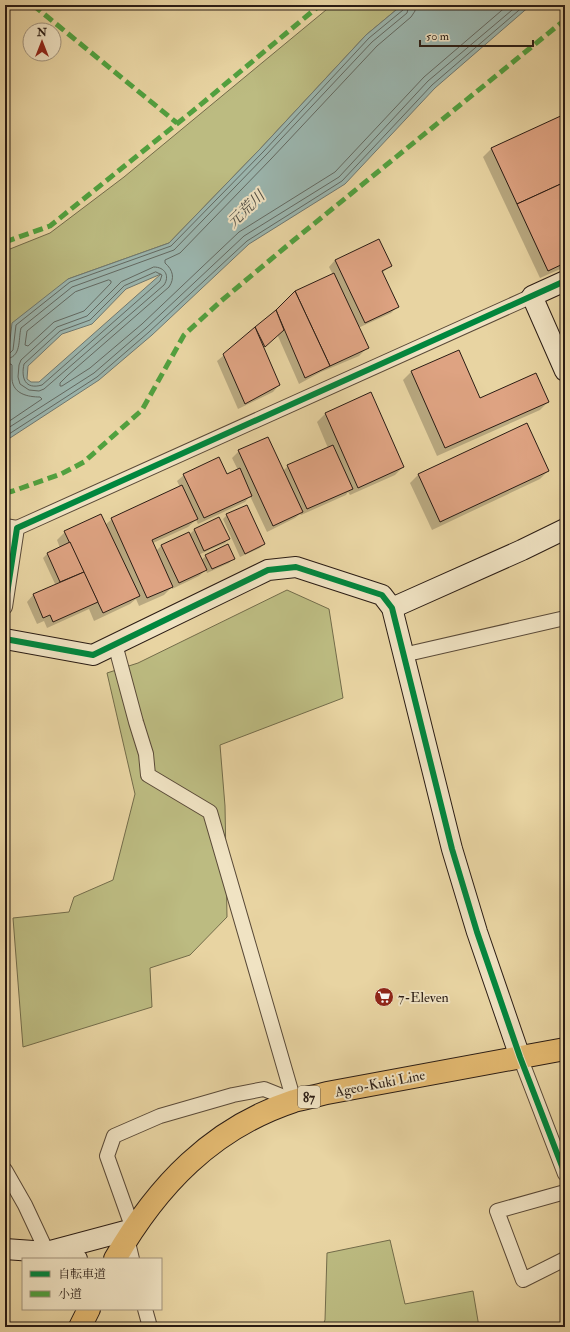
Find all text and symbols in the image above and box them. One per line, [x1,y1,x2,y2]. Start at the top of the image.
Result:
north arrow [22,22,62,62]
scale bar [420,22,533,48]
text: N [36,26,48,39]
text: 50 m [426,29,450,44]
water label: 元荒川 [224,186,271,232]
supermarket icon: 7-Eleven [373,986,395,1008]
place label: 7-Eleven [398,989,449,1006]
street label: Ageo-Kuki Line [333,1066,427,1101]
road number: 87 [298,1086,320,1108]
legend [22,1258,162,1310]
text: 自転車道 [58,1267,106,1282]
text: 小道 [58,1287,82,1302]

